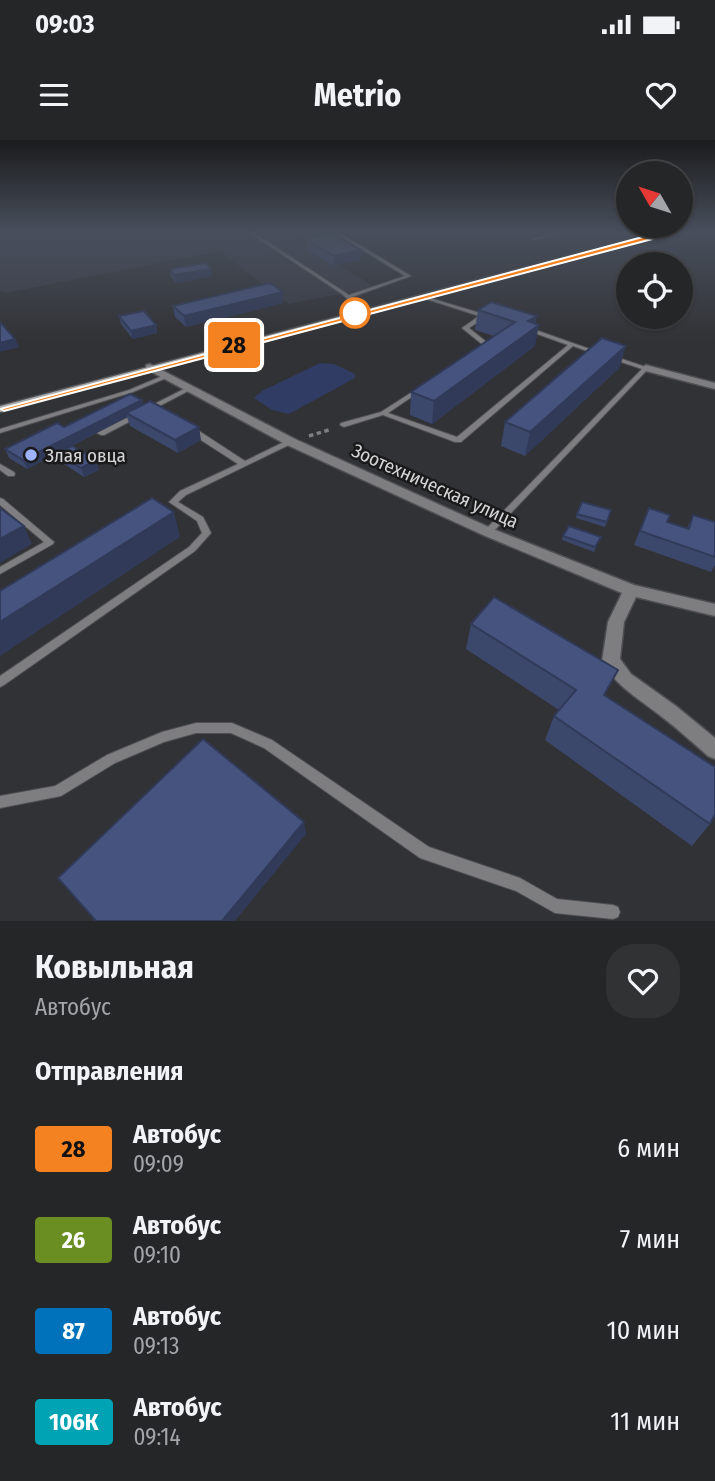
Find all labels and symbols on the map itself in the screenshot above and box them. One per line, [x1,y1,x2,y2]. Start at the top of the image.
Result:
north arrow [616,161,693,238]
unlabelled marker [340,298,370,328]
line badge: 28 [202,322,266,368]
street label: Зоотехническая улица [348,439,522,533]
place label: Злая овца [45,444,126,467]
marker: Злая овца [23,447,39,463]

